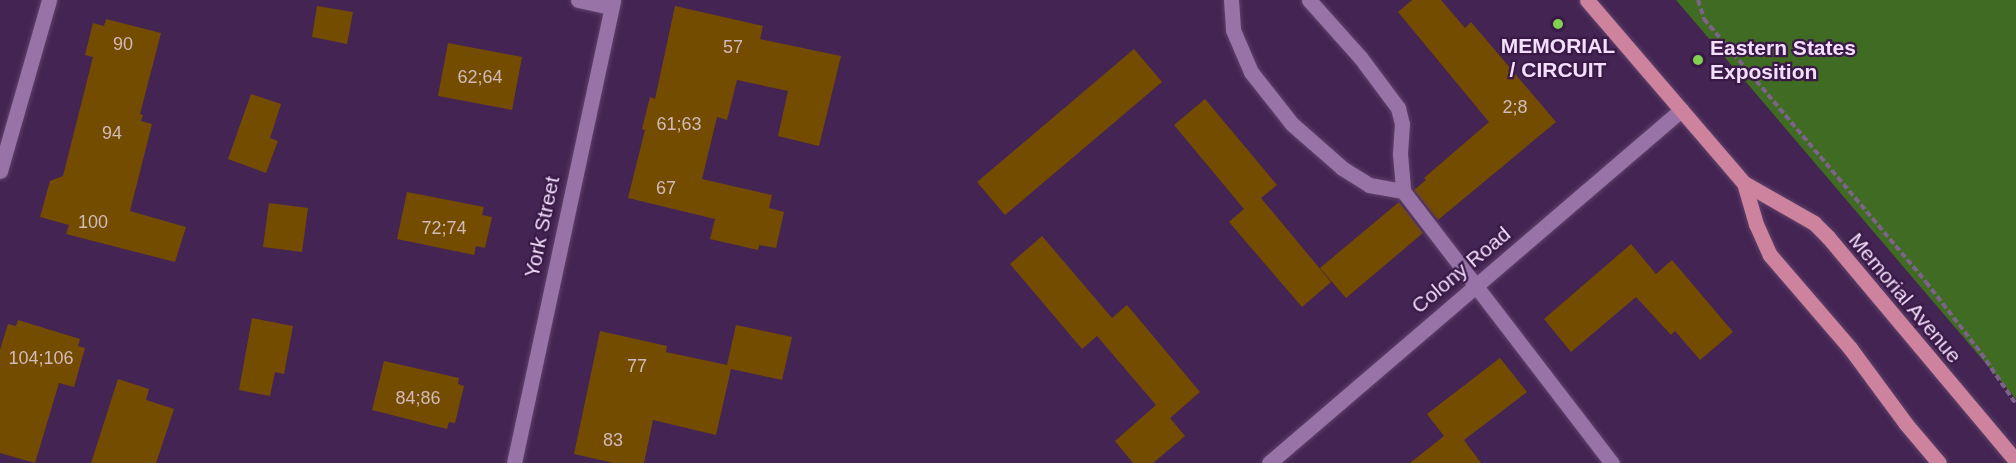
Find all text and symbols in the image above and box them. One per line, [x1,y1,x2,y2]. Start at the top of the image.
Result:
marker: MEMORIAL / CIRCUIT [1551,17,1565,31]
house number: 90 [113,33,133,55]
place label: MEMORIAL / CIRCUIT [1501,33,1615,83]
place label: Eastern States Exposition [1710,35,1856,85]
house number: 57 [723,36,743,58]
marker: Eastern States Exposition [1691,53,1705,67]
house number: 62;64 [457,66,503,88]
house number: 2;8 [1502,96,1528,118]
house number: 61;63 [656,113,702,135]
house number: 94 [102,122,122,144]
street label: York Street [519,174,565,280]
house number: 67 [656,177,676,199]
house number: 100 [78,211,108,233]
house number: 72;74 [421,217,467,239]
street label: Colony Road [1406,221,1516,319]
street label: Memorial Avenue [1843,227,1967,369]
house number: 104;106 [8,347,74,369]
house number: 77 [627,355,647,377]
house number: 84;86 [395,387,441,409]
house number: 83 [603,429,623,451]

